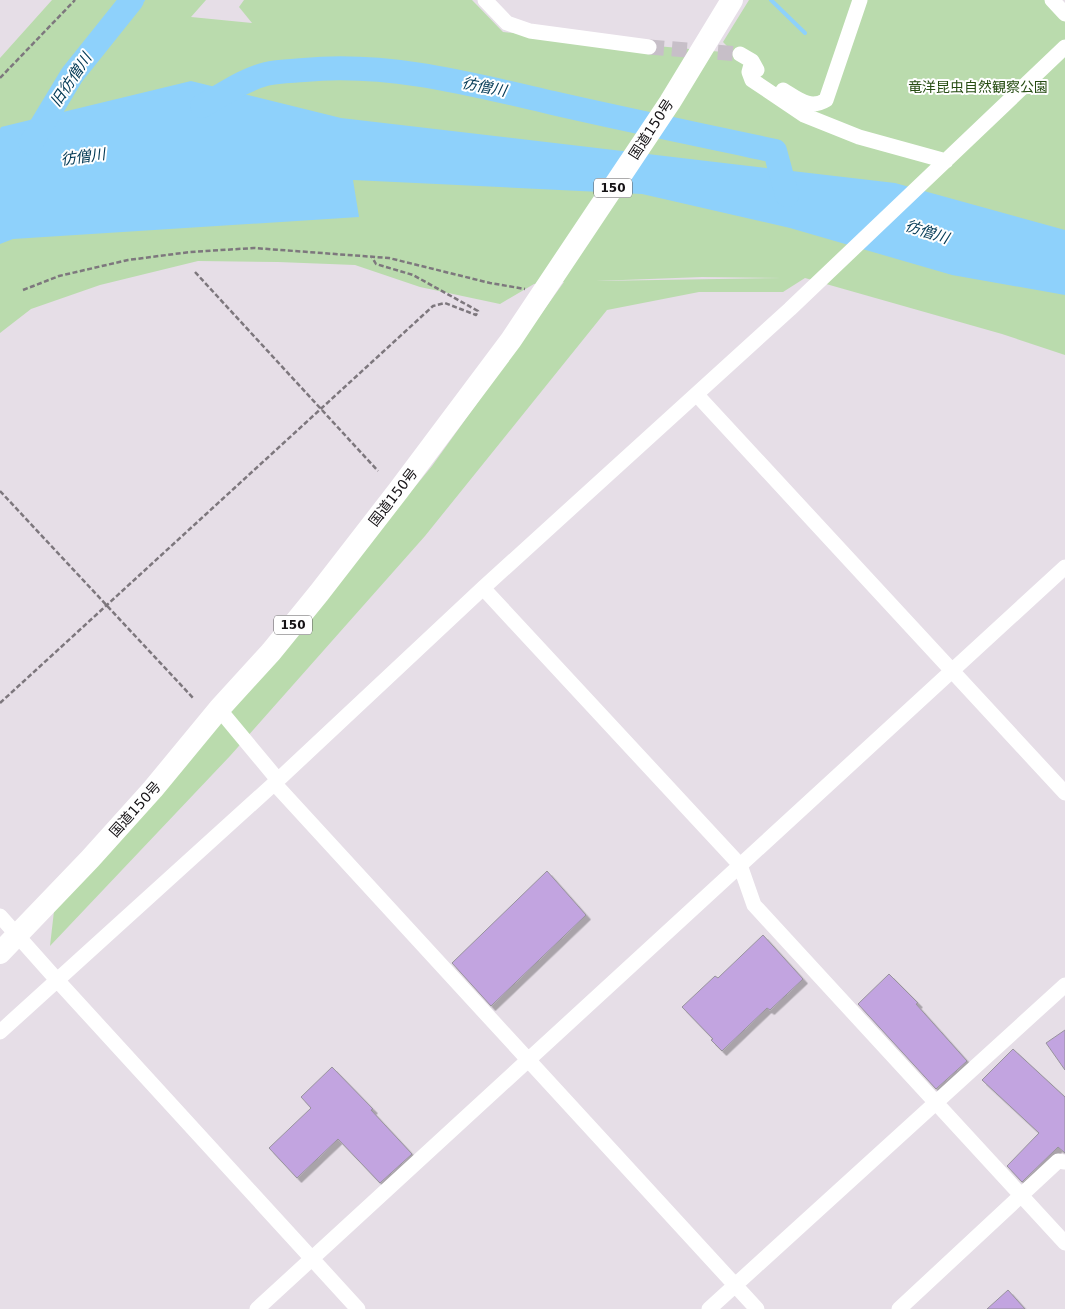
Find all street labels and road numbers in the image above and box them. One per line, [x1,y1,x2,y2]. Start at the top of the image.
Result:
street label: 国道150号 [626,96,676,162]
road number: 150 [594,178,632,198]
street label: 国道150号 [366,465,420,529]
road number: 150 [274,616,312,634]
street label: 国道150号 [106,778,164,840]

